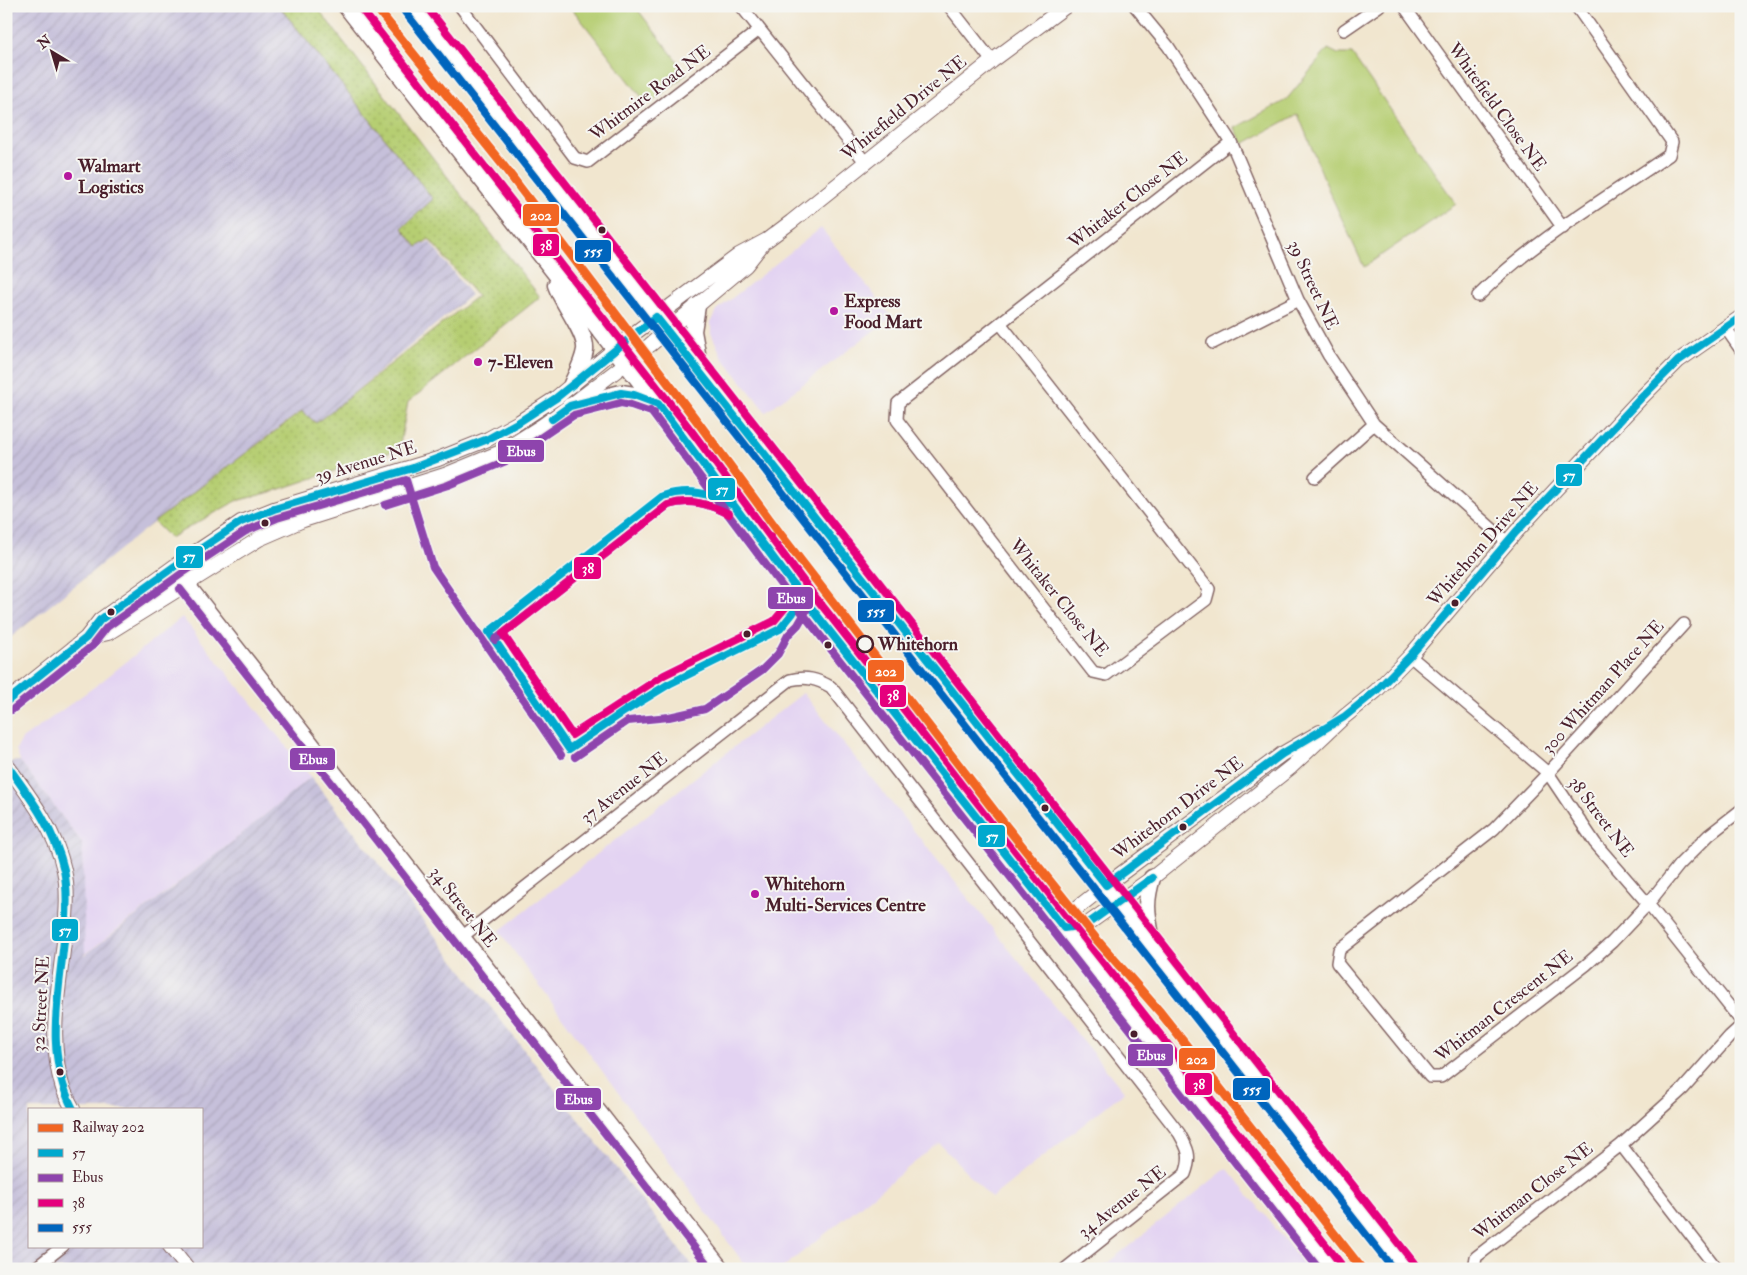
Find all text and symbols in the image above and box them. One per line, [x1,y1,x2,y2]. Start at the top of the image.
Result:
north arrow [28,28,78,78]
text: N [33,31,55,53]
street label: Whitefield Close NE [1442,37,1551,176]
street label: Whitmire Road NE [584,40,715,147]
street label: Whitefield Drive NE [836,50,971,166]
street label: Whitaker Close NE [1063,146,1192,254]
place label: Walmart Logistics [77,155,144,199]
marker: Walmart Logistics [62,170,74,182]
line badge: 202 [522,203,560,227]
text: 202 [530,207,552,224]
unlabelled marker [597,225,607,235]
line badge: 38 [532,233,560,257]
text: 38 [540,237,552,254]
street label: 39 Street NE [1282,237,1344,333]
line badge: 555 [574,239,612,263]
text: 555 [584,243,603,260]
place label: Express Food Mart [844,290,922,334]
marker: Express Food Mart [828,305,840,317]
place label: 7-Eleven [488,351,554,374]
marker: 7-Eleven [472,356,484,368]
street label: 39 Avenue NE [312,436,420,488]
line badge: Ebus [497,439,545,463]
text: Ebus [507,443,536,460]
line badge: 57 [1555,463,1583,487]
text: 57 [1563,467,1576,484]
line badge: 57 [707,477,736,501]
street label: Whitehorn Drive NE [1422,477,1544,612]
text: 57 [716,481,729,498]
unlabelled marker [260,518,270,528]
street label: Whitaker Close NE [1004,534,1114,662]
line badge: 57 [175,545,204,569]
text: 57 [183,548,196,565]
line badge: 38 [573,556,602,580]
text: 38 [582,560,594,577]
line badge: Ebus [767,586,814,610]
text: Ebus [777,590,806,607]
unlabelled marker [1450,598,1460,608]
line badge: 555 [857,599,895,623]
text: 555 [867,603,886,620]
unlabelled marker [106,607,116,617]
street label: 300 Whitman Place NE [1537,615,1669,759]
unlabelled marker [742,629,752,639]
place label: Whitehorn [877,633,959,656]
marker: Whitehorn [856,635,874,653]
unlabelled marker [823,640,833,650]
line badge: 202 [867,659,905,683]
text: 202 [875,663,897,680]
line badge: 38 [879,684,907,708]
text: 38 [887,687,899,704]
line badge: Ebus [289,747,336,771]
street label: 37 Avenue NE [576,747,672,829]
text: Ebus [299,751,328,768]
street label: Whitehorn Drive NE [1107,751,1248,865]
street label: 38 Street NE [1563,772,1639,862]
unlabelled marker [1040,803,1050,813]
unlabelled marker [1178,822,1188,832]
line badge: 57 [977,824,1006,848]
text: 57 [986,828,999,845]
street label: 34 Street NE [424,862,502,952]
place label: Whitehorn Multi-Services Centre [764,873,926,917]
marker: Whitehorn Multi-Services Centre [749,888,761,900]
line badge: 57 [51,918,79,942]
text: 57 [59,922,72,939]
street label: Whitman Crescent NE [1430,945,1578,1068]
street label: 32 Street NE [27,955,55,1053]
unlabelled marker [1129,1029,1139,1039]
line badge: Ebus [1127,1043,1174,1067]
text: Ebus [1137,1047,1166,1064]
line badge: 202 [1178,1047,1216,1071]
text: 202 [1186,1051,1208,1068]
unlabelled marker [55,1067,65,1077]
line badge: 38 [1184,1072,1213,1096]
text: 38 [1193,1076,1205,1093]
line badge: 555 [1232,1077,1271,1101]
text: 555 [1243,1081,1262,1098]
line badge: Ebus [555,1087,602,1111]
text: Ebus [564,1091,593,1108]
legend [28,1108,202,1248]
text: Railway 202 [72,1118,145,1137]
street label: Whitman Close NE [1468,1137,1598,1246]
text: 57 [72,1144,86,1163]
street label: 34 Avenue NE [1073,1160,1171,1243]
text: Ebus [72,1168,103,1187]
text: 38 [72,1194,85,1213]
text: 555 [72,1218,92,1237]

